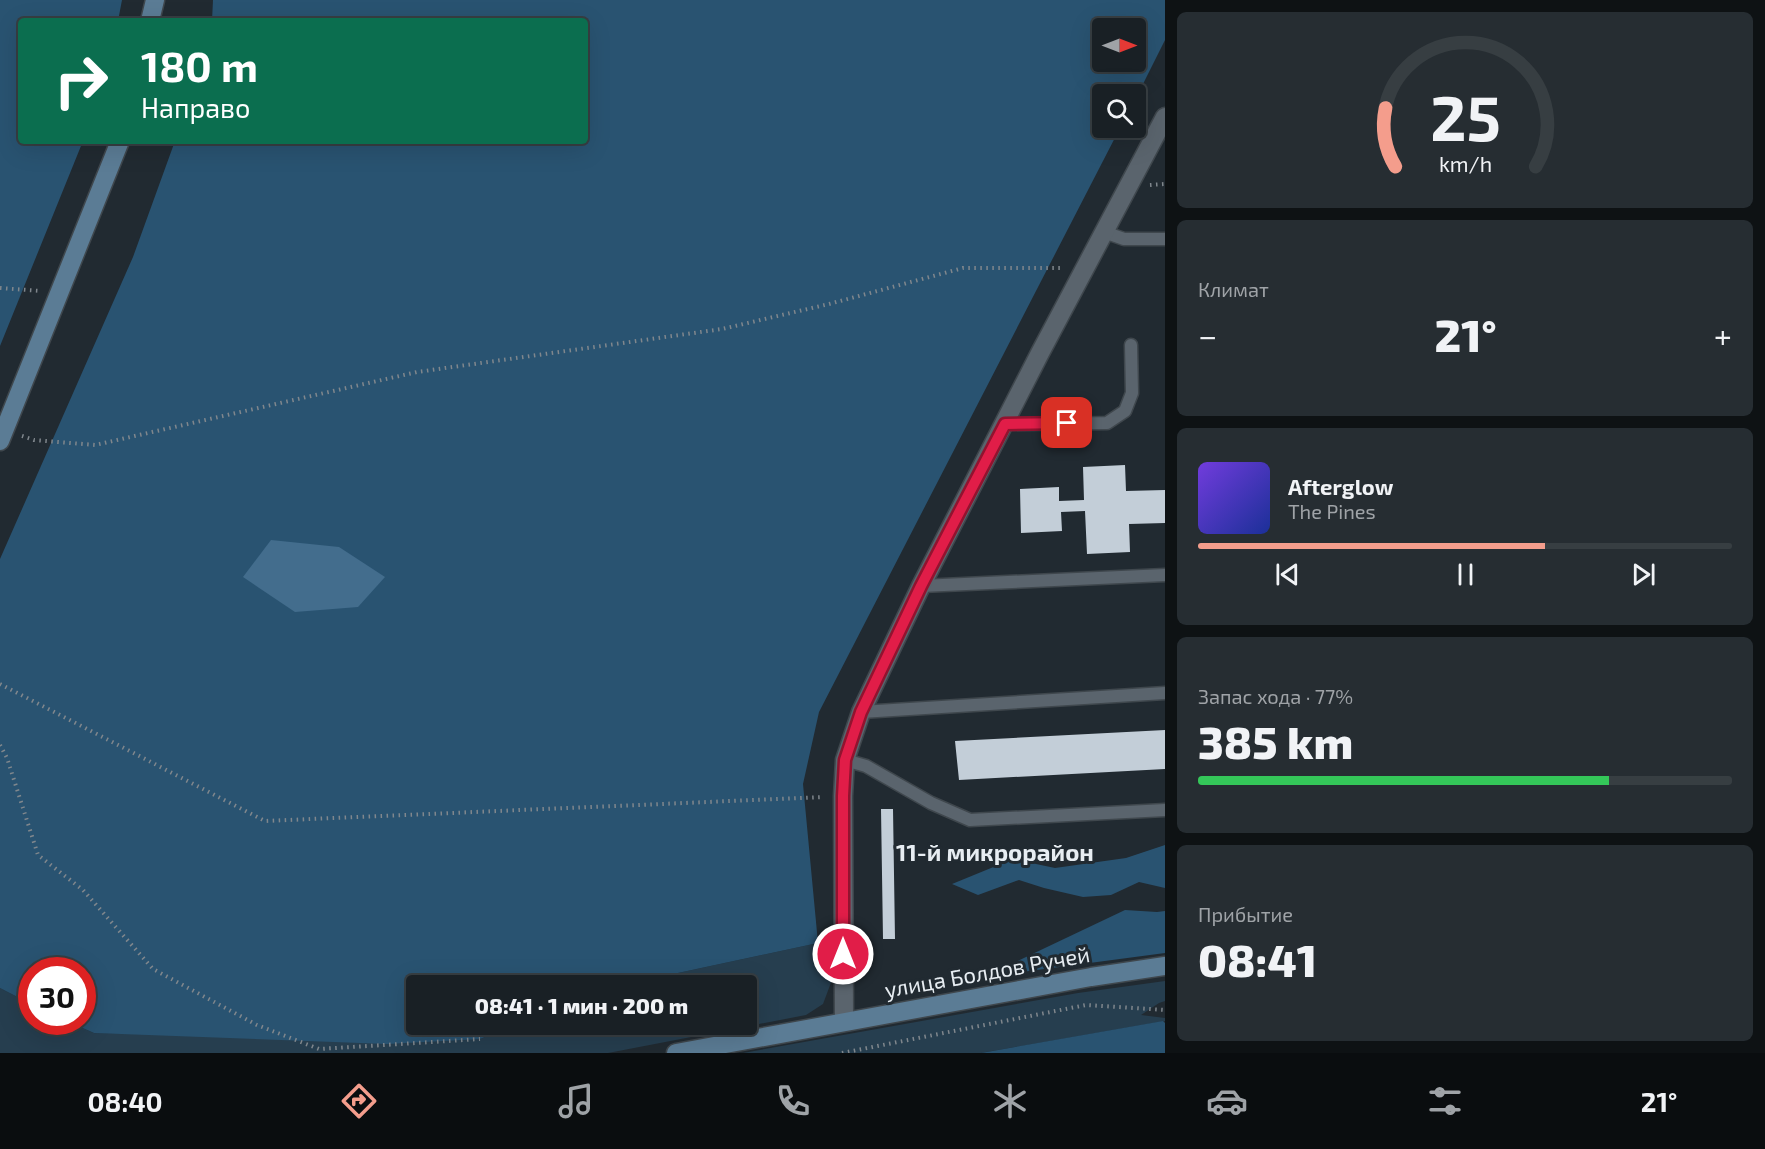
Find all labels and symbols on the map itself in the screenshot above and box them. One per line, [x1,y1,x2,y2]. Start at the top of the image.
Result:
north arrow [1092,18,1146,72]
pin [1041,397,1092,448]
district label: 11-й микрорайон [896,837,1094,866]
position arrow [811,922,875,986]
street label: улица Болдов Ручей [882,940,1092,1003]
speed limit sign: 30 [18,957,96,1035]

